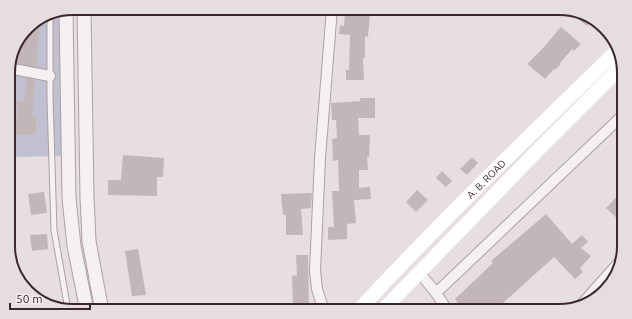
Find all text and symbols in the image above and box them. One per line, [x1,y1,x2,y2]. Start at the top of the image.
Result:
street label: A. B. ROAD [465,158,508,201]
scale bar [10,285,90,311]
text: 50 m [16,292,43,305]

